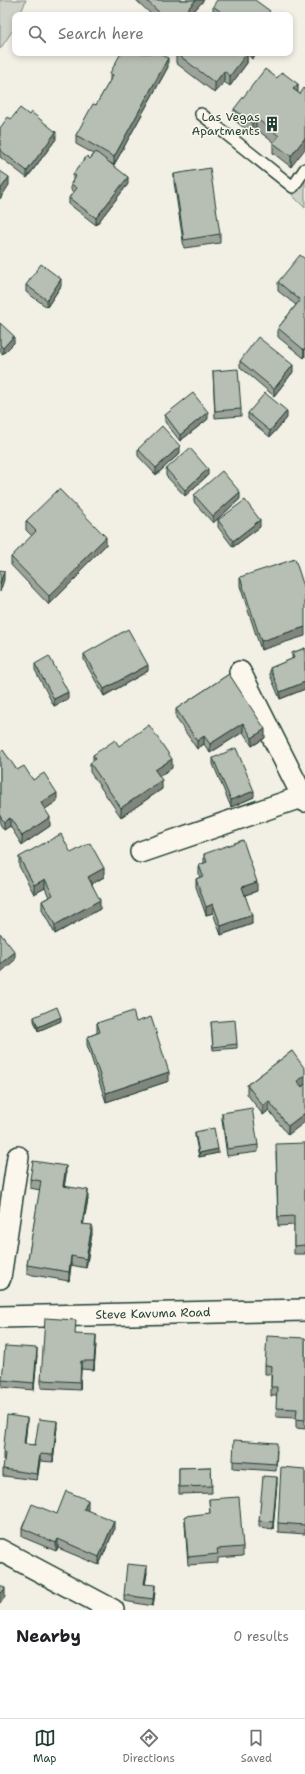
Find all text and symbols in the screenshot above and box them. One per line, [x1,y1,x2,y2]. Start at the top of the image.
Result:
search box [12,12,293,56]
icon: search [26,23,48,45]
text: Search here [58,24,144,44]
place label: Las Vegas Apartments [191,109,260,139]
building icon: Las Vegas Apartments [263,115,281,133]
street label: Steve Kavuma Road [95,1304,211,1323]
text: Nearby [16,1625,81,1647]
text: 0 results [233,1628,289,1645]
tab: Map [33,1727,57,1766]
tab: Directions [122,1727,175,1766]
tab: Saved [241,1727,272,1766]

